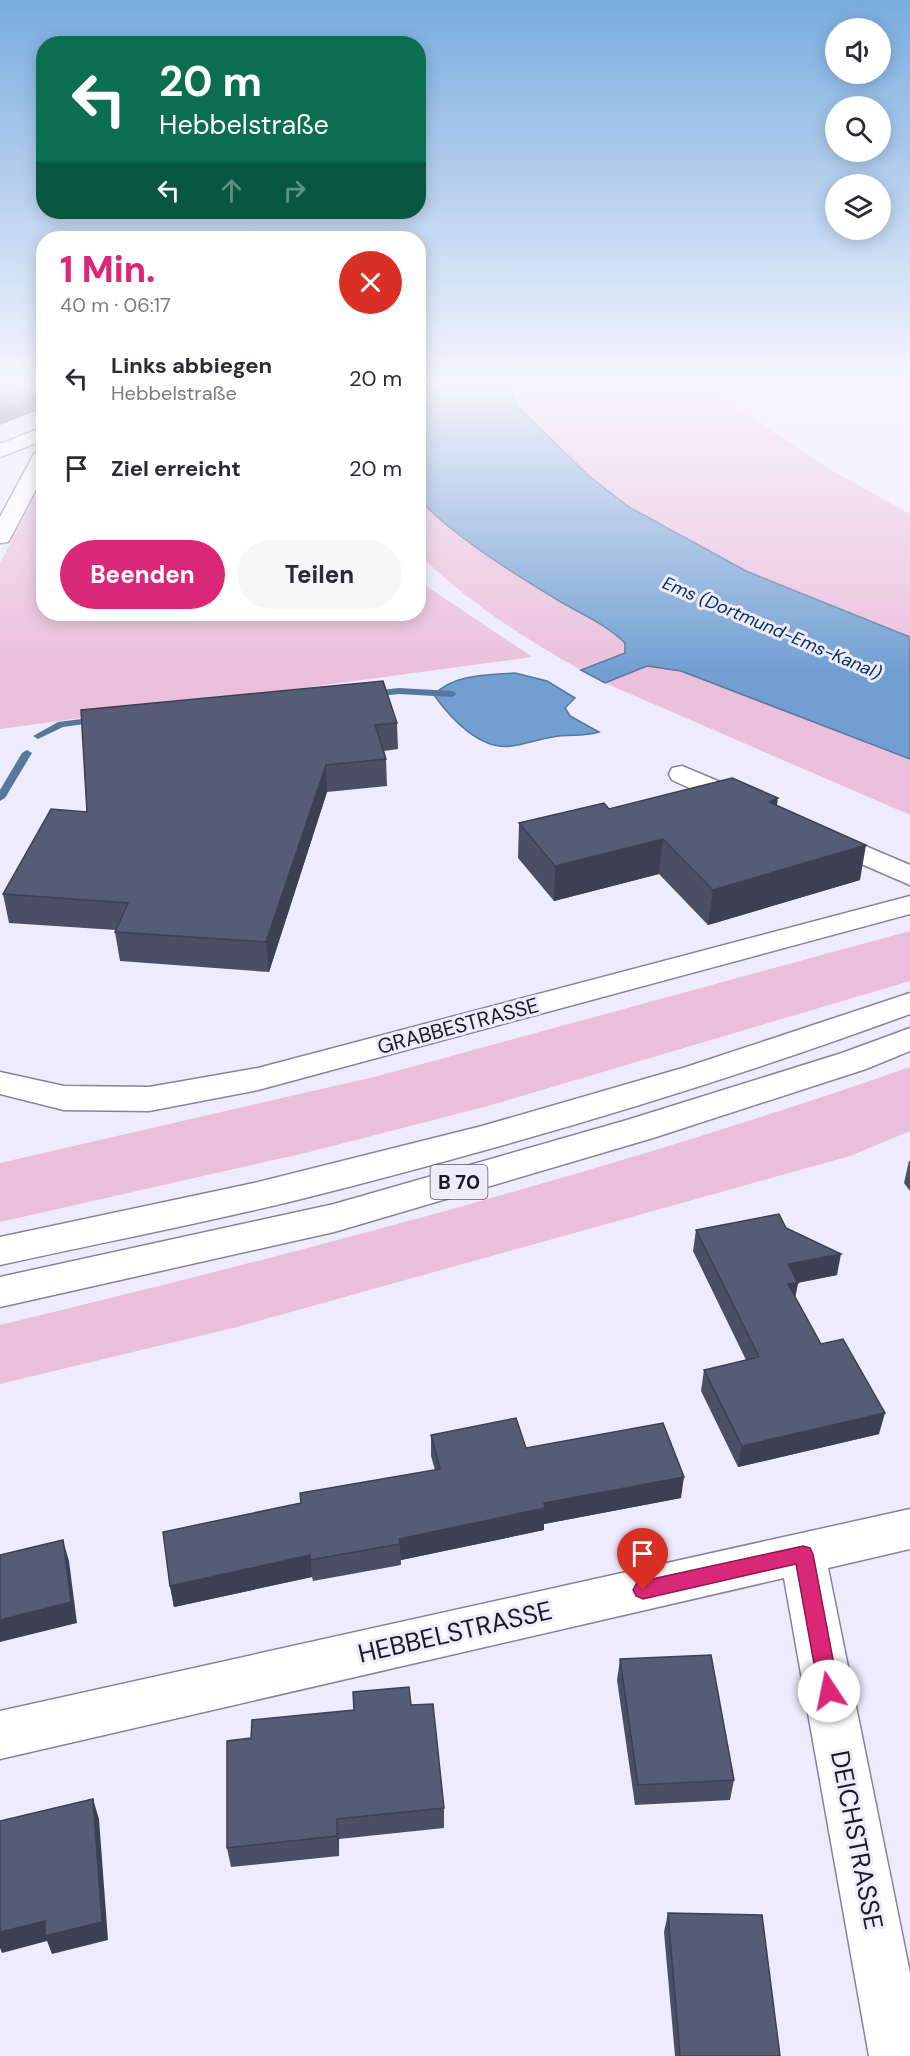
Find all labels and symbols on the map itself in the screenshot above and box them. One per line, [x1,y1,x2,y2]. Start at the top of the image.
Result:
water label: Ems (Dortmund-Ems-Kanal) [659,571,885,685]
street label: GRABBESTRASSE [374,991,542,1061]
road number: B 70 [430,1165,488,1199]
pin [617,1528,668,1590]
street label: HEBBELSTRASSE [355,1593,555,1671]
position arrow [797,1659,861,1723]
street label: DEICHSTRASSE [823,1748,891,1932]

